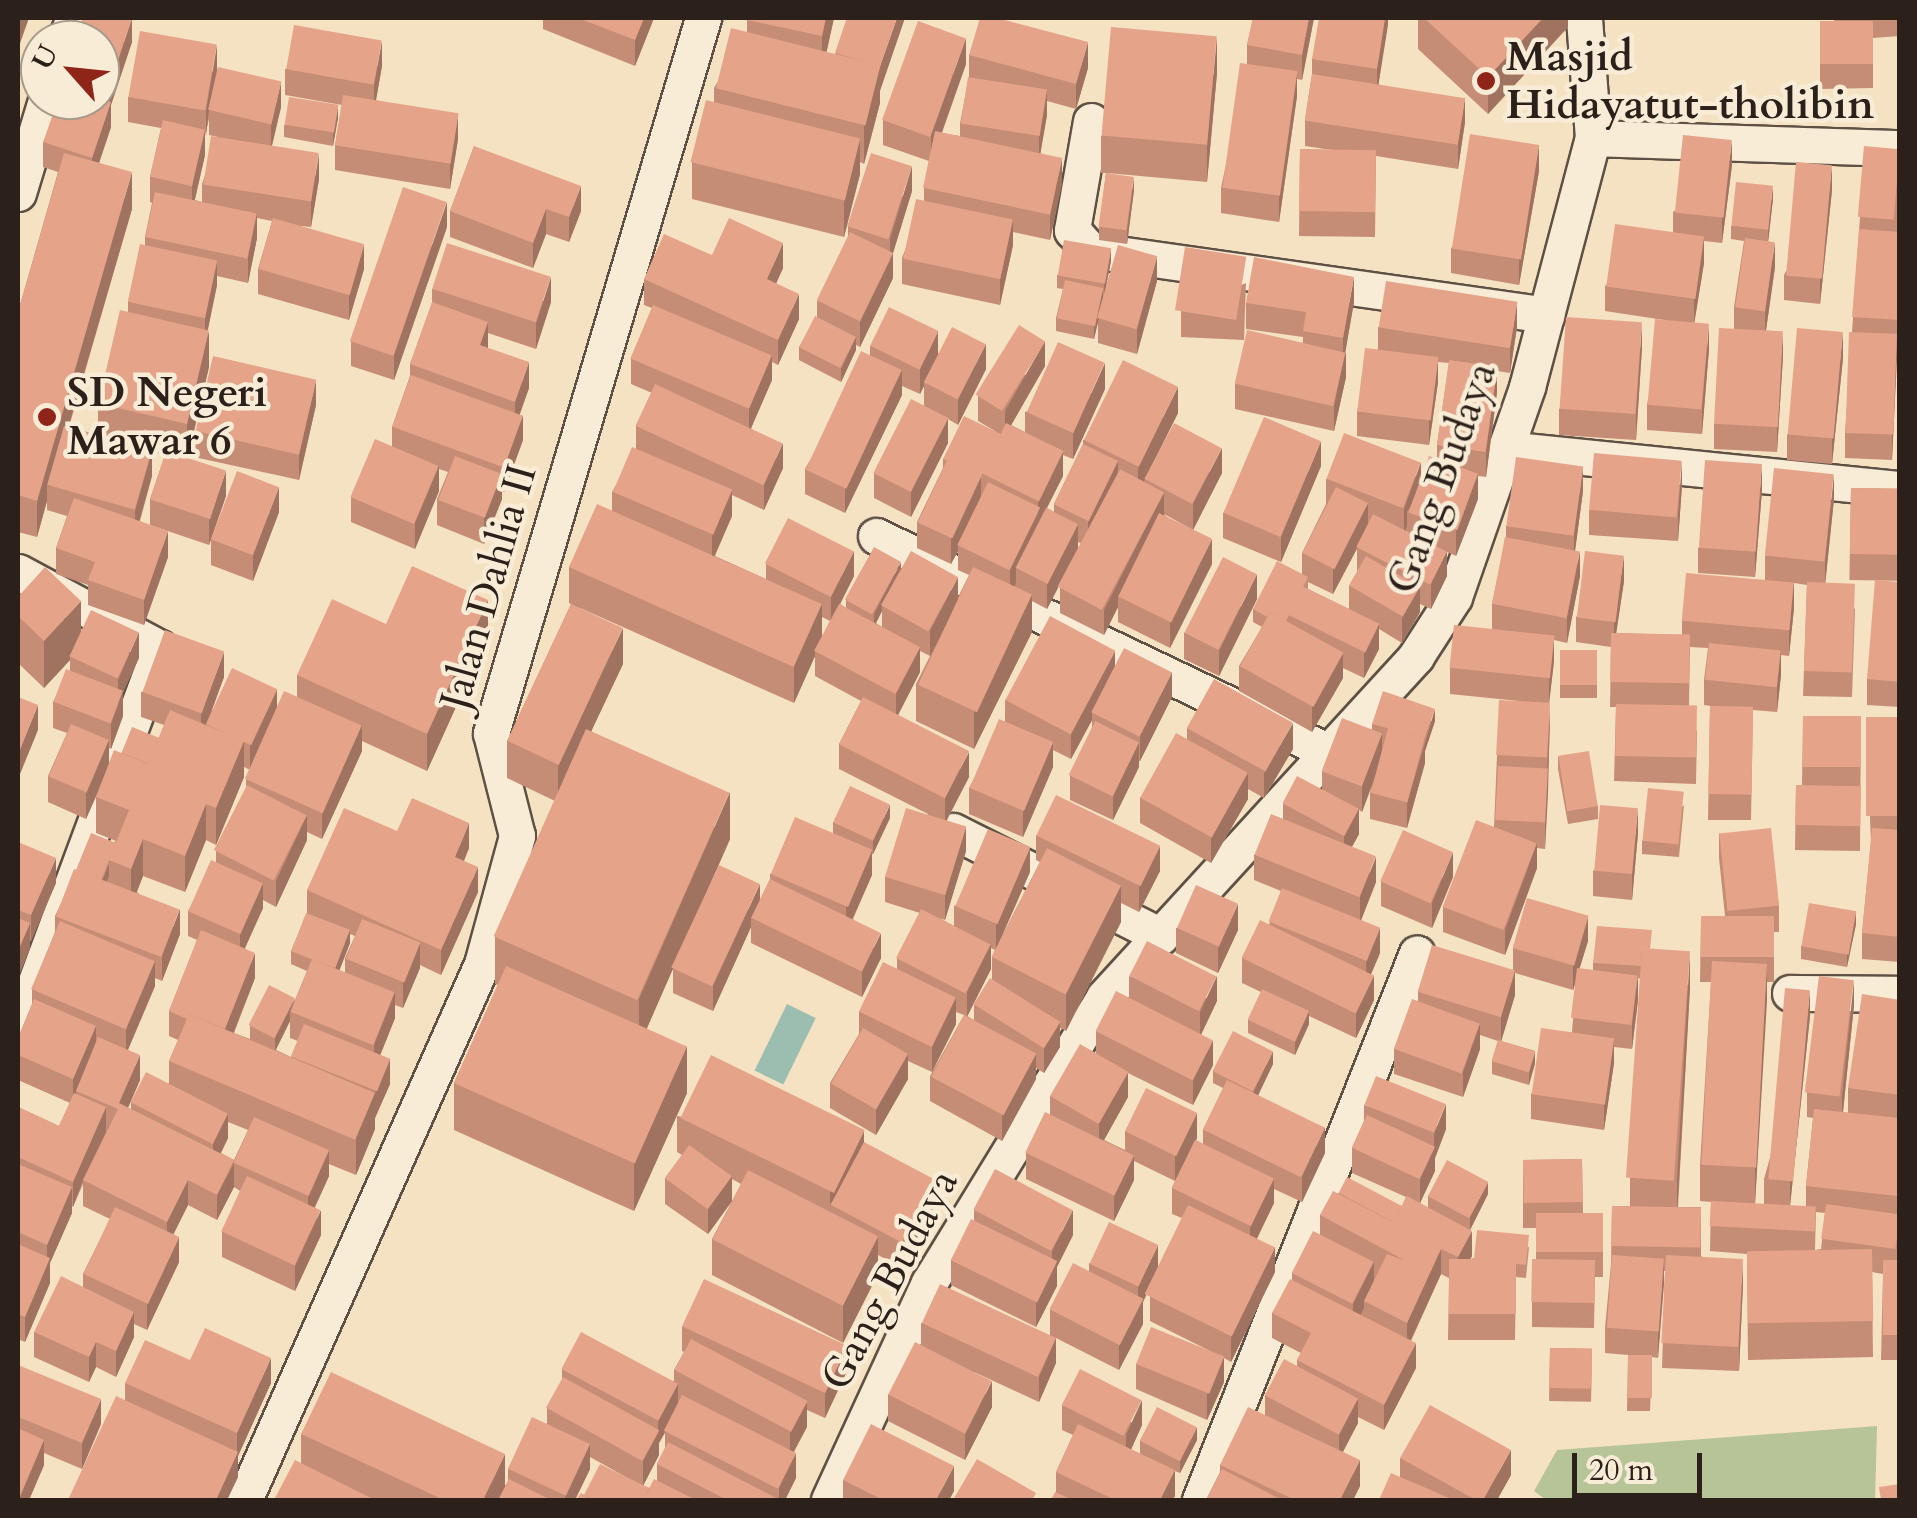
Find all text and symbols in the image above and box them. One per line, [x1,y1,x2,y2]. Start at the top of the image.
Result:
north arrow [20,20,120,120]
place label: Masjid Hidayatut-tholibin [1506,32,1874,130]
text: U [23,38,67,76]
marker: Masjid Hidayatut-tholibin [1475,70,1497,92]
street label: Gang Budaya [1377,355,1507,601]
place label: SD Negeri Mawar 6 [67,368,267,466]
marker: SD Negeri Mawar 6 [36,406,58,428]
street label: Jalan Dahlia II [430,459,548,715]
street label: Gang Budaya [811,1161,969,1399]
scale bar [1577,1433,1707,1495]
text: 20 m [1589,1450,1653,1491]

